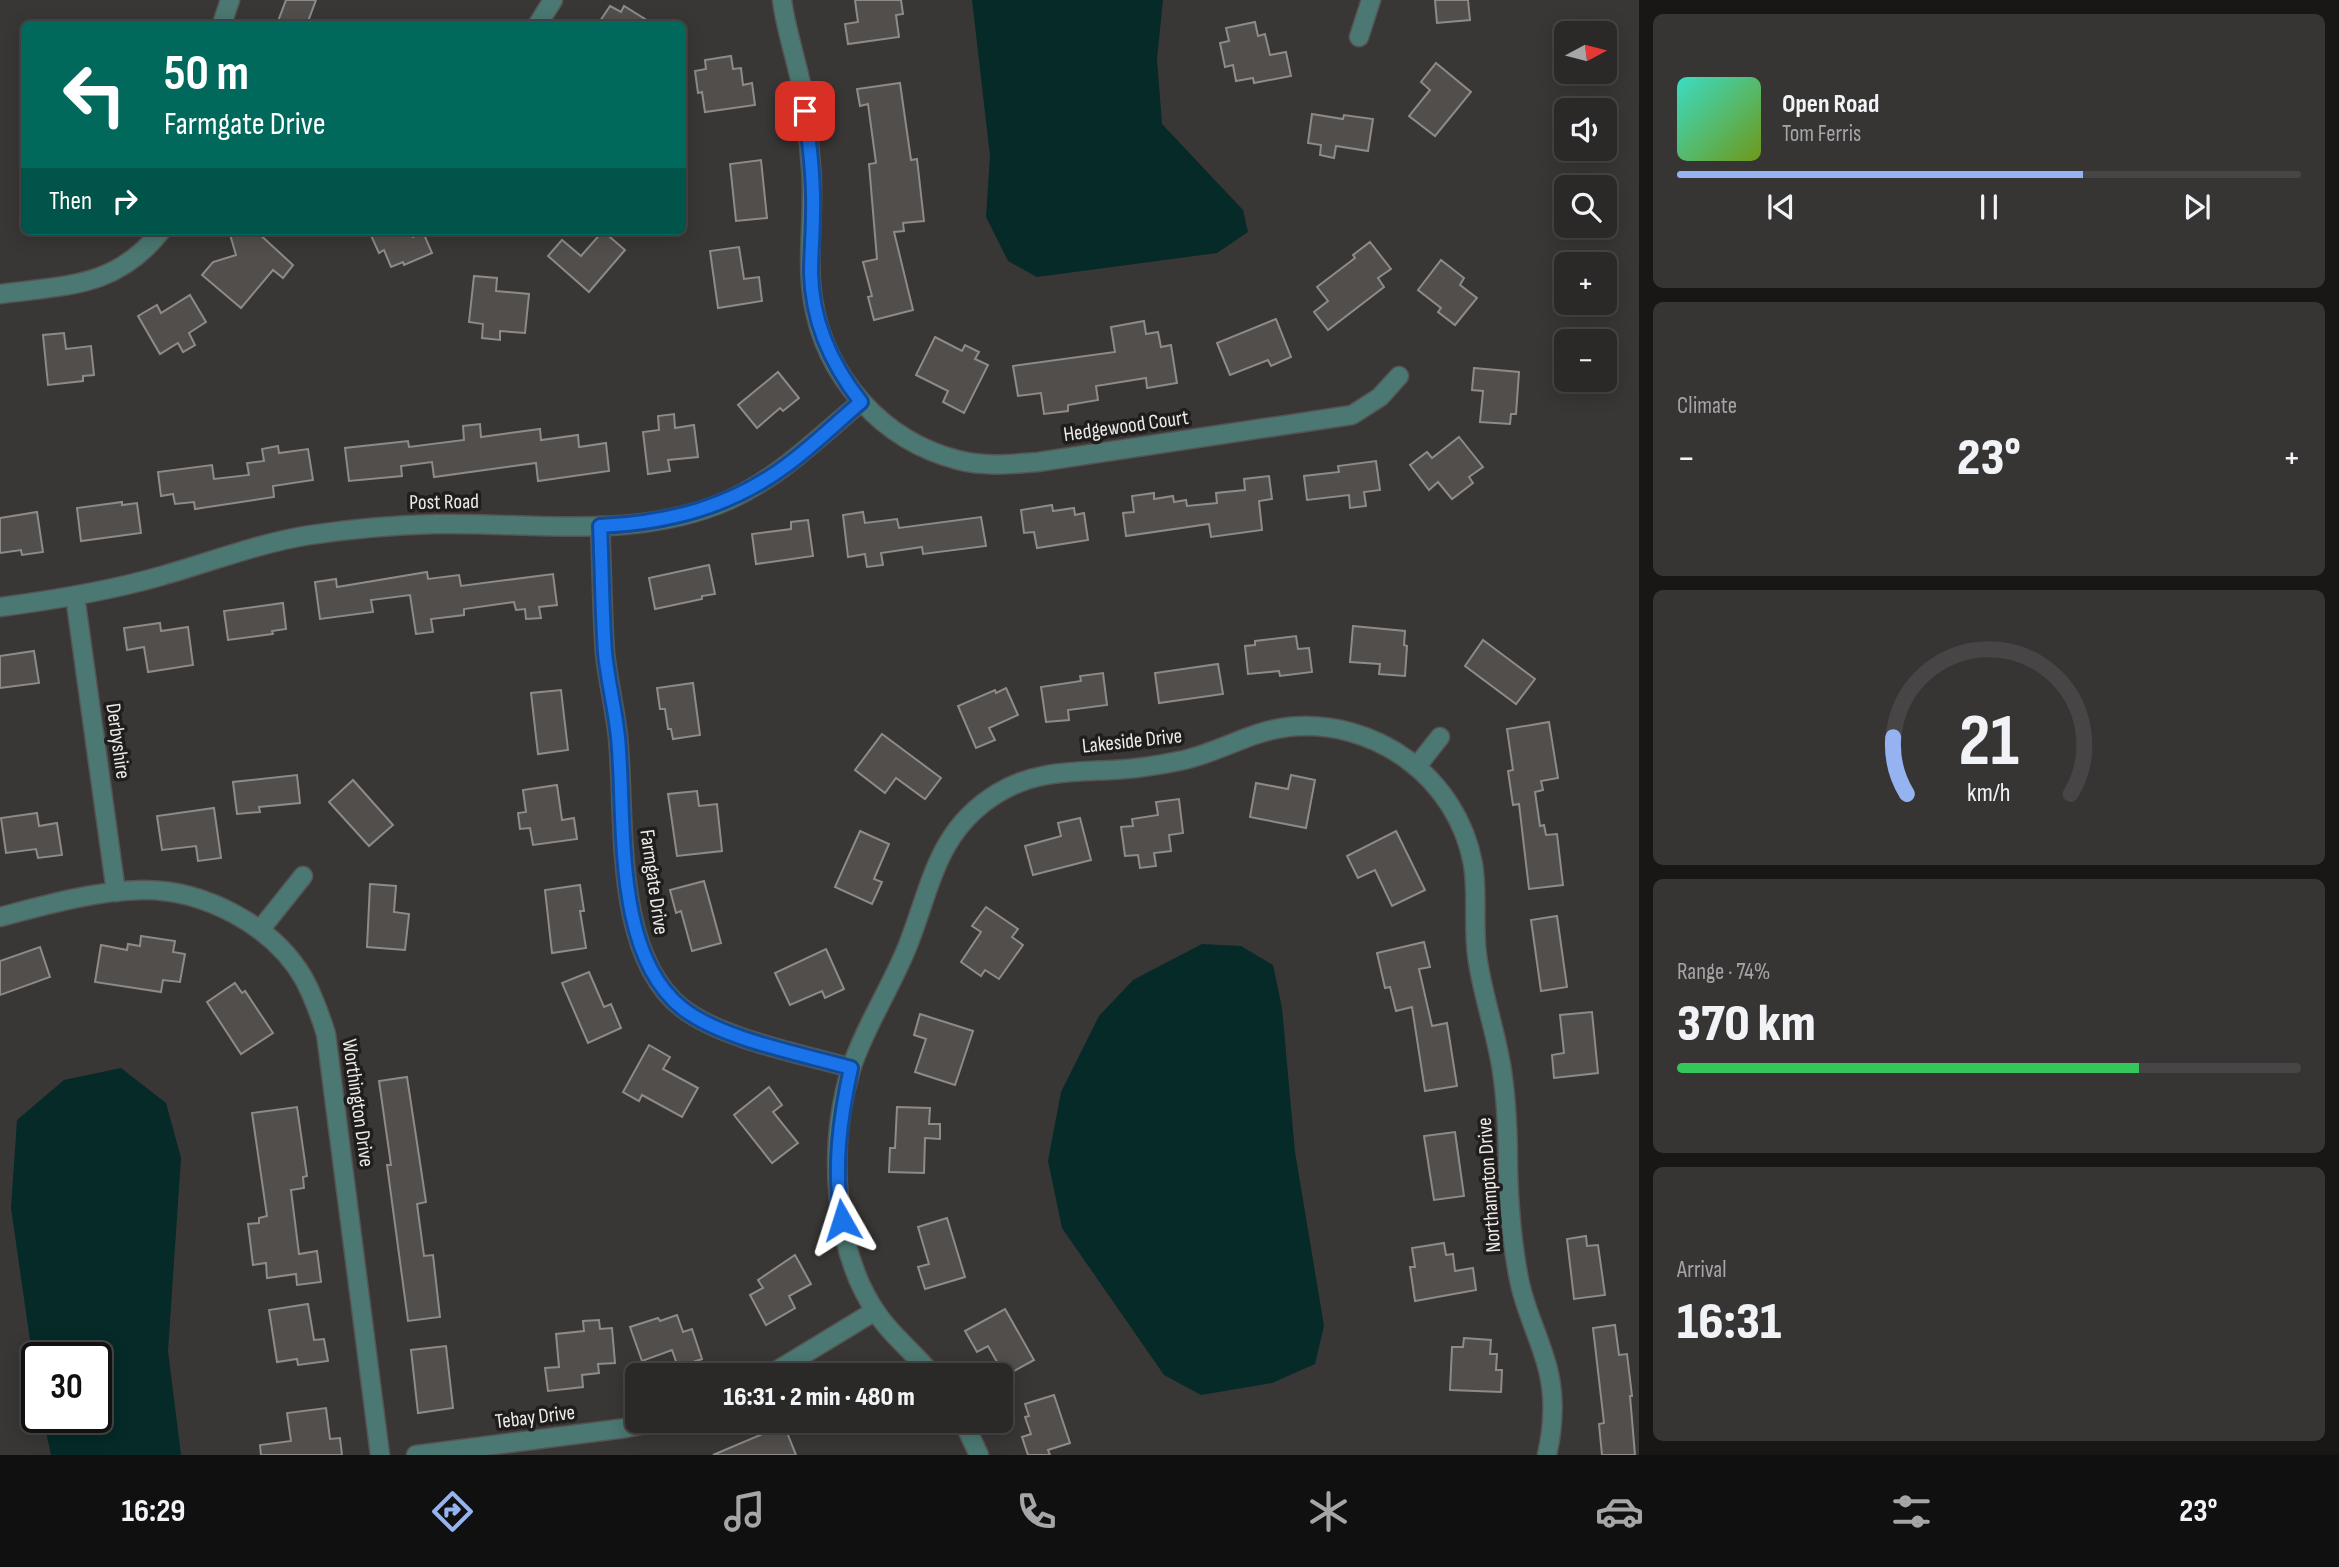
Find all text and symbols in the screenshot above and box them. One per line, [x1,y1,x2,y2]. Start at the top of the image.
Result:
north arrow [1554,21,1617,84]
map controls [1554,21,1617,392]
text: 50 m [164,45,249,104]
icon: left [49,49,140,140]
pin [775,81,835,141]
text: Open Road [1782,89,1879,120]
icon: arrive [786,92,824,130]
button: sound [1554,98,1617,161]
text: Farmgate Drive [164,105,326,144]
text: Tom Ferris [1782,120,1861,148]
button: search [1554,175,1617,238]
icon: right [106,182,144,220]
text: Then [49,186,92,217]
icon: previous [1762,188,1800,226]
icon: pause [1970,188,2008,226]
icon: next [2178,188,2216,226]
button: + [1554,252,1617,315]
button: − [1554,329,1617,392]
text: Climate [1677,392,1737,420]
street label: Hedgewood Court [1062,405,1190,447]
text: 23° [1957,427,2021,490]
text: − [1677,436,1696,481]
text: + [2282,436,2301,481]
street label: Post Road [409,489,479,515]
text: 21 [1959,698,2019,786]
street label: Derbyshire [100,702,136,780]
street label: Lakeside Drive [1081,723,1183,759]
text: km/h [1967,777,2011,808]
street label: Farmgate Drive [634,828,674,936]
text: Range · 74% [1677,958,1771,986]
text: 370 km [1677,993,1816,1056]
street label: Worthington Drive [337,1037,379,1169]
street label: Northampton Drive [1472,1117,1506,1253]
position arrow [805,1183,879,1257]
text: Arrival [1677,1256,1726,1284]
text: 16:31 [1677,1291,1781,1354]
speed limit sign: 30 [21,1342,112,1433]
text: 16:31 · 2 min · 480 m [723,1382,915,1413]
street label: Tebay Drive [494,1400,576,1434]
icon: directions [428,1487,477,1536]
icon: music [720,1487,769,1536]
icon: phone [1012,1487,1061,1536]
icon: climate [1304,1487,1353,1536]
icon: car [1595,1487,1644,1536]
icon: filters [1887,1487,1936,1536]
text: 16:29 [121,1492,185,1531]
text: 23° [2179,1492,2218,1531]

